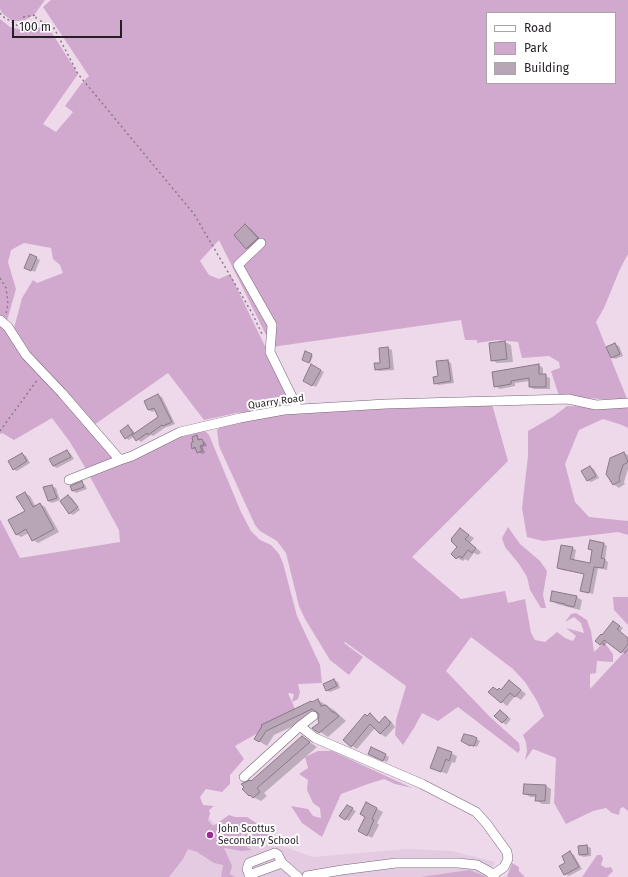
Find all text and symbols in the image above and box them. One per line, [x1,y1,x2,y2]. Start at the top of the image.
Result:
scale bar [14,12,124,38]
legend [486,12,616,84]
text: 100 m [19,20,51,34]
text: Road [524,21,552,35]
text: Park [524,41,548,55]
text: Building [524,61,569,75]
street label: Quarry Road [247,392,305,412]
place label: John Scottus Secondary School [218,823,299,846]
marker: John Scottus Secondary School [205,830,215,840]

